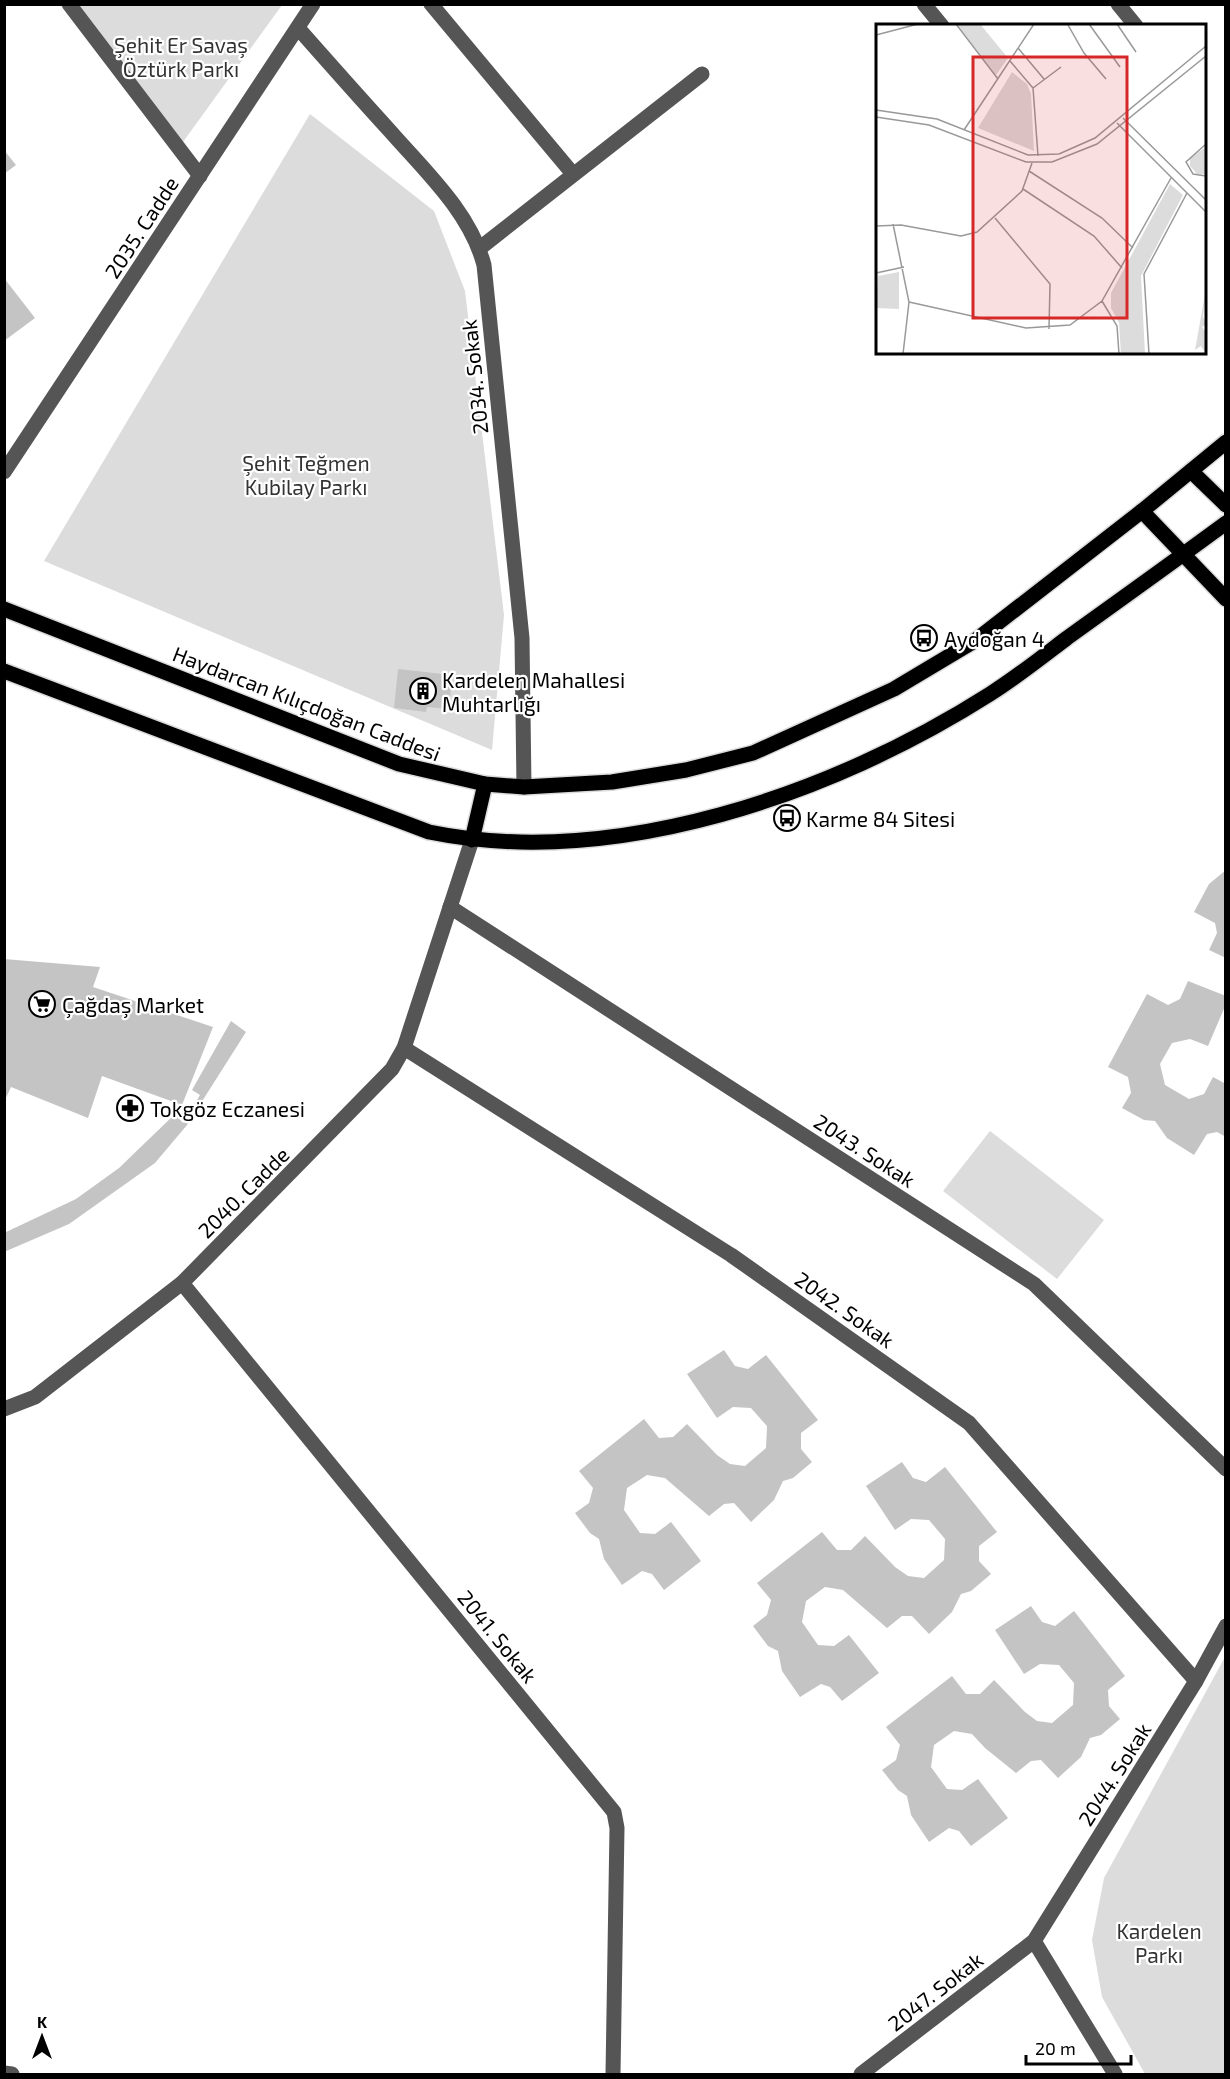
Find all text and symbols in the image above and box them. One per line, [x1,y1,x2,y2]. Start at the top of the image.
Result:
inset map [876,24,1206,354]
park label: Şehit Er Savaş Öztürk Parkı [114,32,248,81]
street label: 2035. Cadde [99,172,183,282]
street label: 2034. Sokak [456,318,492,436]
park label: Şehit Teğmen Kubilay Parkı [242,450,370,499]
bus stop icon: Aydoğan 4 [909,623,939,653]
place label: Aydoğan 4 [944,626,1045,651]
street label: Haydarcan Kılıçdoğan Caddesi [169,640,444,768]
place label: Kardelen Mahallesi Muhtarlığı [442,667,625,716]
building icon: Kardelen Mahallesi Muhtarlığı [408,676,438,706]
bus stop icon: Karme 84 Sitesi [772,803,802,833]
place label: Karme 84 Sitesi [806,806,955,831]
supermarket icon: Çağdaş Market [27,989,57,1019]
place label: Çağdaş Market [62,992,204,1019]
pharmacy icon: Tokgöz Eczanesi [115,1093,145,1123]
place label: Tokgöz Eczanesi [150,1096,305,1121]
street label: 2043. Sokak [810,1108,920,1192]
street label: 2040. Cadde [192,1141,294,1243]
street label: 2042. Sokak [791,1266,900,1352]
street label: 2041. Sokak [453,1585,543,1688]
street label: 2044. Sokak [1073,1718,1156,1830]
park label: Kardelen Parkı [1116,1918,1202,1967]
street label: 2047. Sokak [883,1946,988,2036]
north arrow [12,2007,72,2067]
text: K [37,2012,48,2031]
scale bar [1026,2028,1131,2066]
text: 20 m [1035,2037,1076,2059]

